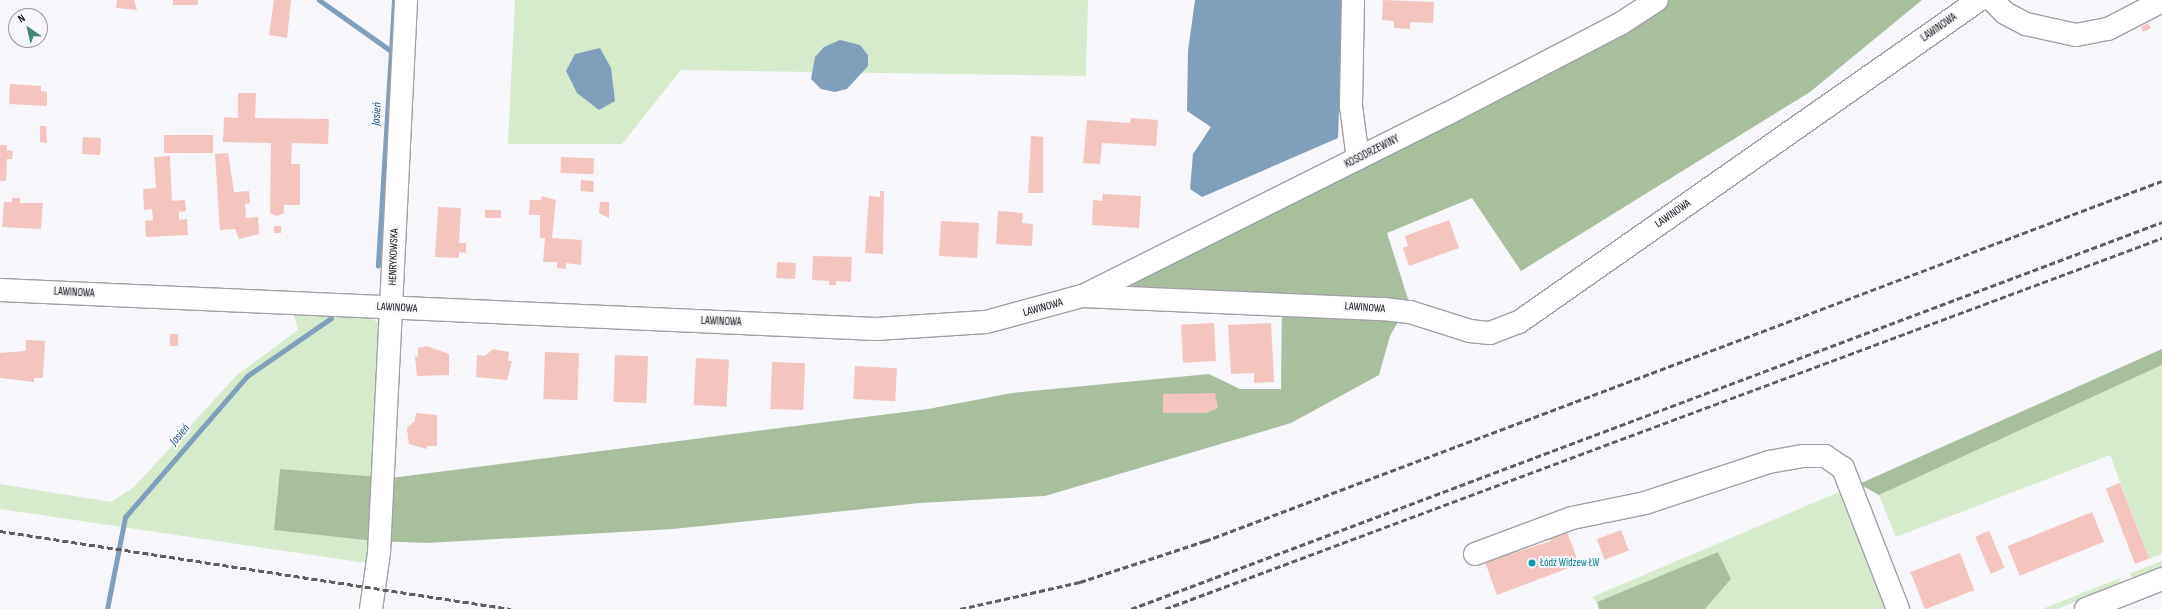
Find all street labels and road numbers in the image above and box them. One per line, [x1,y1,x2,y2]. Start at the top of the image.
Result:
street label: LAWINOWA [1919,11,1959,45]
street label: KOSODRZEWINY [1343,133,1401,171]
street label: LAWINOWA [1653,197,1693,231]
street label: HENRYKOWSKA [386,228,402,286]
street label: LAWINOWA [53,285,95,301]
street label: LAWINOWA [1022,296,1064,320]
street label: LAWINOWA [376,300,418,316]
street label: LAWINOWA [1344,300,1386,316]
street label: LAWINOWA [700,315,742,329]

